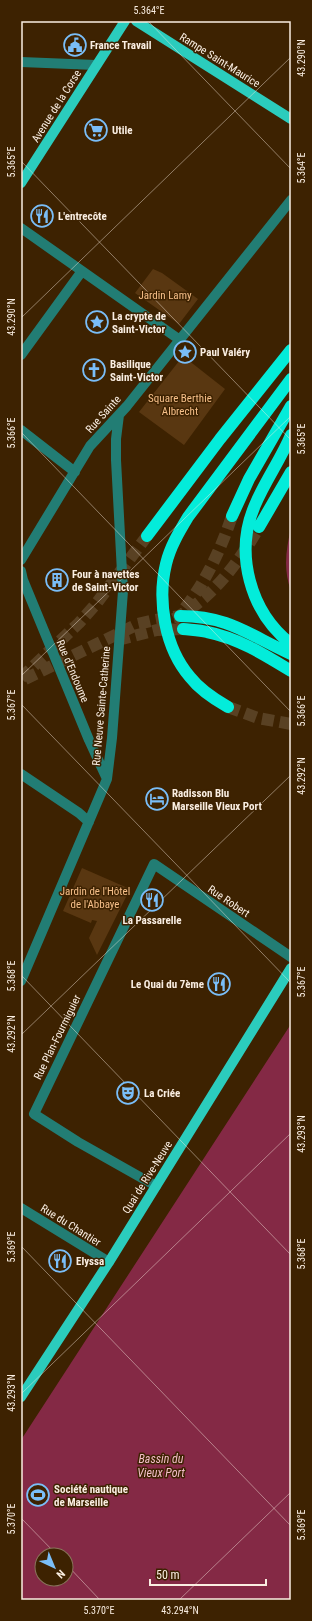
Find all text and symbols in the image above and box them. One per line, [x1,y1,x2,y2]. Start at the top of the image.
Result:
text: 5.364°E [133,5,165,16]
street label: Rampe Saint-Maurice [177,30,262,90]
public building icon: France Travail [62,32,88,58]
place label: France Travail [90,39,152,52]
text: 43.290°N [296,39,307,77]
street label: Avenue de la Corse [29,68,84,145]
supermarket icon: Utile [83,117,109,143]
place label: Utile [112,124,132,137]
text: 5.365°E [6,146,17,178]
text: 5.364°E [296,152,307,184]
restaurant icon: L'entrecôte [29,203,55,229]
place label: L'entrecôte [58,210,107,223]
park label: Jardin Lamy [138,289,192,302]
text: 43.290°N [6,298,17,336]
place icon: La crypte de Saint-Victor [84,309,110,335]
place label: La crypte de Saint-Victor [112,310,166,336]
place icon: Paul Valéry [172,339,198,365]
place label: Paul Valéry [200,346,250,359]
church icon: Basilique Saint-Victor [81,357,107,383]
place label: Basilique Saint-Victor [110,358,164,384]
park label: Square Berthie Albrecht [148,392,212,418]
street label: Rue Sainte [83,393,124,436]
text: 5.366°E [6,417,17,449]
text: 5.365°E [296,423,307,455]
building icon: Four à navettes de Saint-Victor [44,567,70,593]
place label: Four à navettes de Saint-Victor [72,568,140,594]
street label: Rue d'Endoume [54,638,92,704]
street label: Rue Neuve Sainte-Catherine [90,646,113,766]
text: 5.367°E [6,689,17,721]
text: 5.366°E [296,695,307,727]
text: 43.292°N [296,757,307,795]
hotel icon: Radisson Blu Marseille Vieux Port [144,786,170,812]
place label: Radisson Blu Marseille Vieux Port [172,787,262,813]
street label: Rue Robert [205,883,252,920]
park label: Jardin de l'Hôtel de l'Abbaye [60,885,130,911]
restaurant icon: La Passarelle [139,887,165,913]
place label: La Passarelle [122,914,182,927]
text: 5.368°E [6,960,17,992]
text: 5.367°E [296,966,307,998]
restaurant icon: Le Quai du 7ème [206,971,232,997]
place label: Le Quai du 7ème [131,978,204,991]
street label: Rue Plan-Fourmiguier [31,992,84,1082]
text: 43.292°N [6,1015,17,1053]
theatre icon: La Criée [115,1080,141,1106]
place label: La Criée [144,1087,180,1100]
text: 43.293°N [296,1115,307,1153]
street label: Quai de Rive-Neuve [120,1138,175,1216]
street label: Rue du Chantier [38,1202,104,1249]
text: 5.369°E [6,1231,17,1263]
text: 5.368°E [296,1238,307,1270]
restaurant icon: Elyssa [47,1248,73,1274]
place label: Elyssa [76,1255,104,1268]
text: 43.293°N [6,1374,17,1412]
water label: Bassin du Vieux Port [137,1452,185,1480]
sports icon: Société nautique de Marseille [25,1482,51,1508]
place label: Société nautique de Marseille [54,1483,128,1509]
text: 5.370°E [6,1503,17,1535]
text: 5.369°E [296,1509,307,1541]
north arrow [34,1547,74,1587]
scale bar [150,1561,266,1587]
text: N [53,1567,68,1581]
text: 50 m [156,1568,180,1582]
text: 5.370°E [83,1605,115,1616]
text: 43.294°N [161,1605,199,1616]

